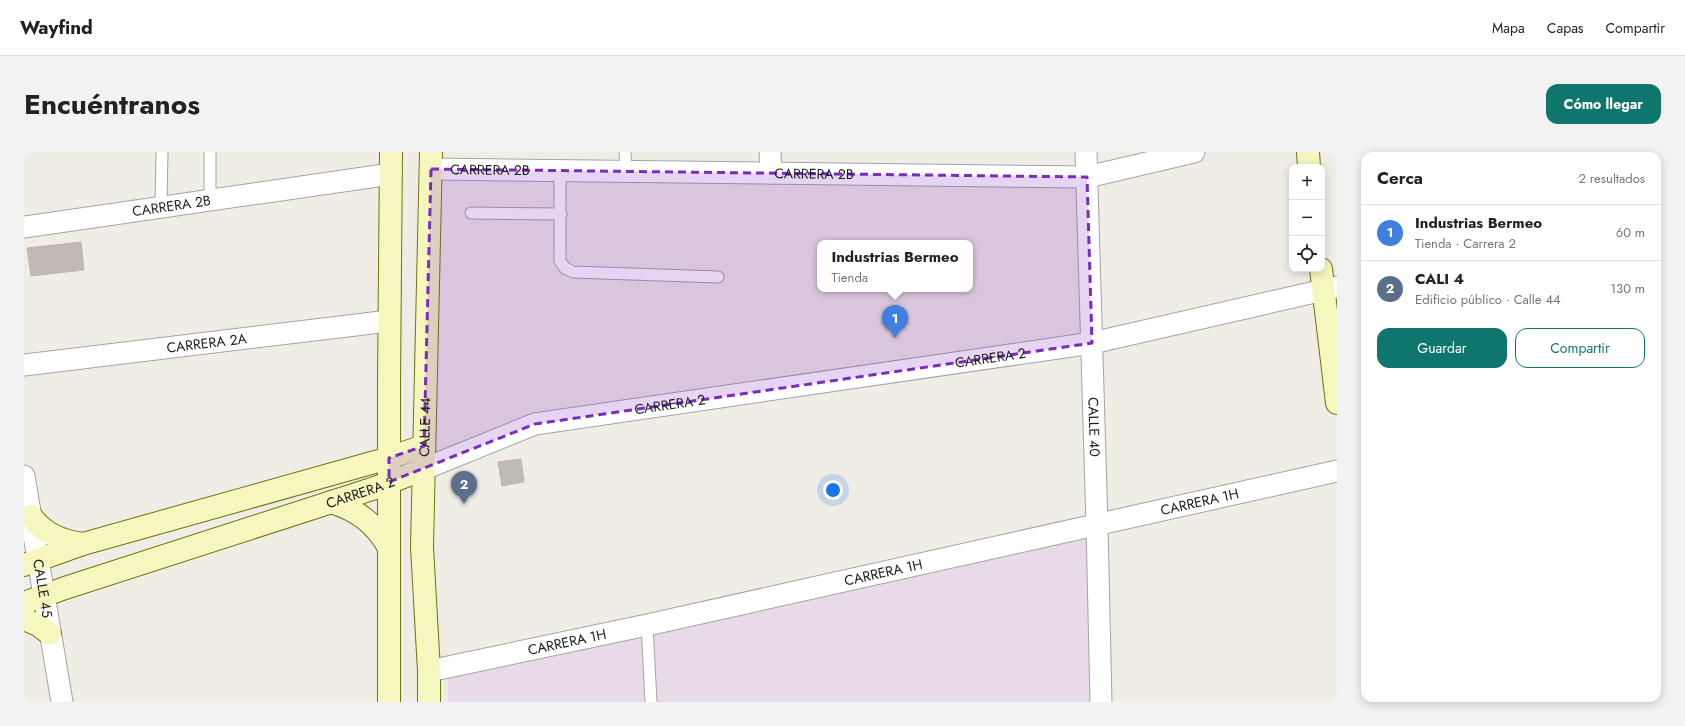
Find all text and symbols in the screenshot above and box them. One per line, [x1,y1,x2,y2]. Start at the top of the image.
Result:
text: Wayfind [20,14,93,41]
text: Mapa [1492,18,1525,38]
text: Capas [1547,18,1584,38]
text: Compartir [1606,18,1665,38]
text: Encuéntranos [24,84,200,125]
button: Cómo llegar [1546,84,1661,124]
street label: CARRERA 2B [450,159,530,180]
street label: CARRERA 2B [774,163,854,184]
map controls [1289,164,1325,272]
button: + [1289,164,1325,200]
text: Cerca [1377,166,1423,190]
text: 2 resultados [1579,169,1645,188]
street label: CARRERA 2B [131,190,212,221]
button: − [1289,200,1325,236]
text: Industrias Bermeo [1415,212,1542,234]
text: 1 [1387,223,1393,242]
text: 60 m [1616,223,1645,242]
text: Tienda · Carrera 2 [1415,234,1516,253]
button: locate [1289,236,1325,272]
popup [817,240,973,292]
text: Industrias Bermeo [831,246,959,268]
text: Tienda [831,268,868,287]
text: CALI 4 [1415,268,1464,290]
text: 2 [1386,279,1394,298]
text: 130 m [1610,279,1645,298]
text: Edificio público · Calle 44 [1415,290,1561,309]
pin: 1 [882,305,908,338]
street label: CARRERA 2A [165,328,249,358]
button: Guardar [1377,328,1507,368]
button: Compartir [1515,328,1645,368]
street label: CARRERA 2 [954,343,1027,373]
street label: CARRERA 2 [633,389,707,419]
street label: CALLE 44 [414,397,435,457]
street label: CALLE 40 [1083,397,1105,457]
street label: CARRERA 2 [323,471,398,513]
pin: 2 [451,471,477,504]
your location [823,480,843,500]
street label: CARRERA 1H [1159,483,1241,520]
street label: CARRERA 1H [842,554,924,591]
street label: CALLE 45 [28,558,58,619]
street label: CARRERA 1H [526,624,608,660]

